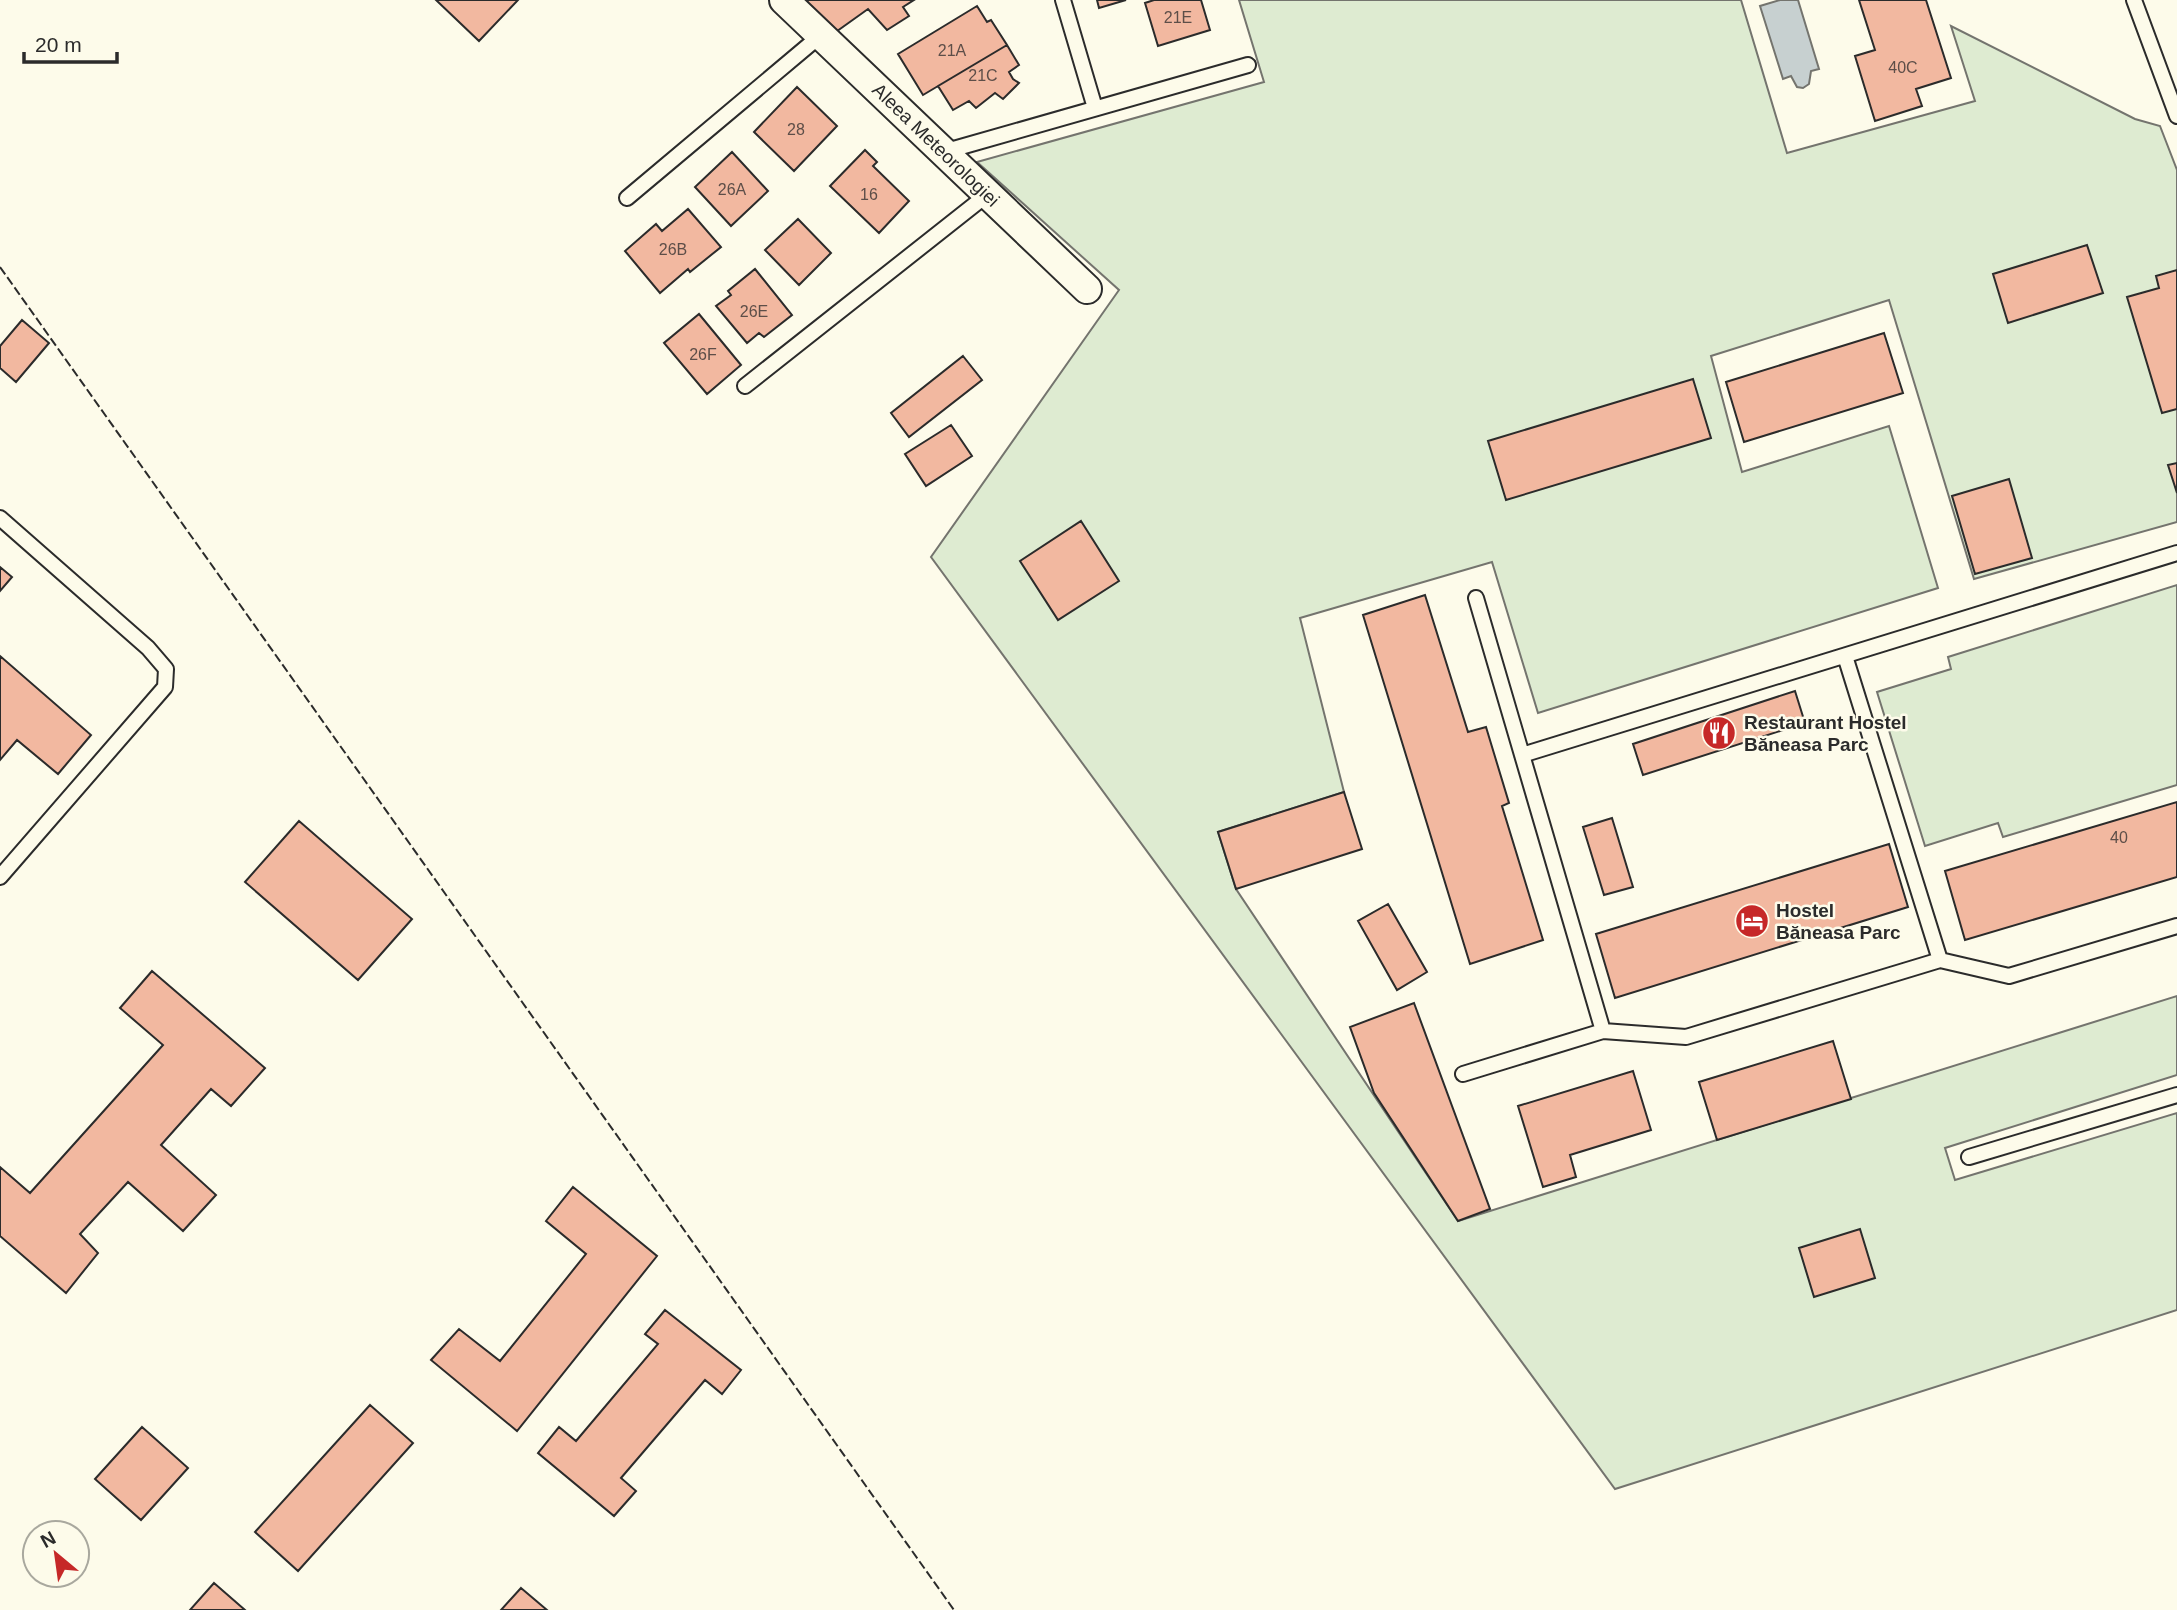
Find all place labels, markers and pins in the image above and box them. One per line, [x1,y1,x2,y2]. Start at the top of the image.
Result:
place label: Restaurant Hostel Băneasa Parc [1744,712,1907,755]
restaurant icon: Restaurant Hostel Băneasa Parc [1700,714,1738,752]
place label: Hostel Băneasa Parc [1776,900,1901,943]
hotel icon: Hostel Băneasa Parc [1733,902,1771,940]

